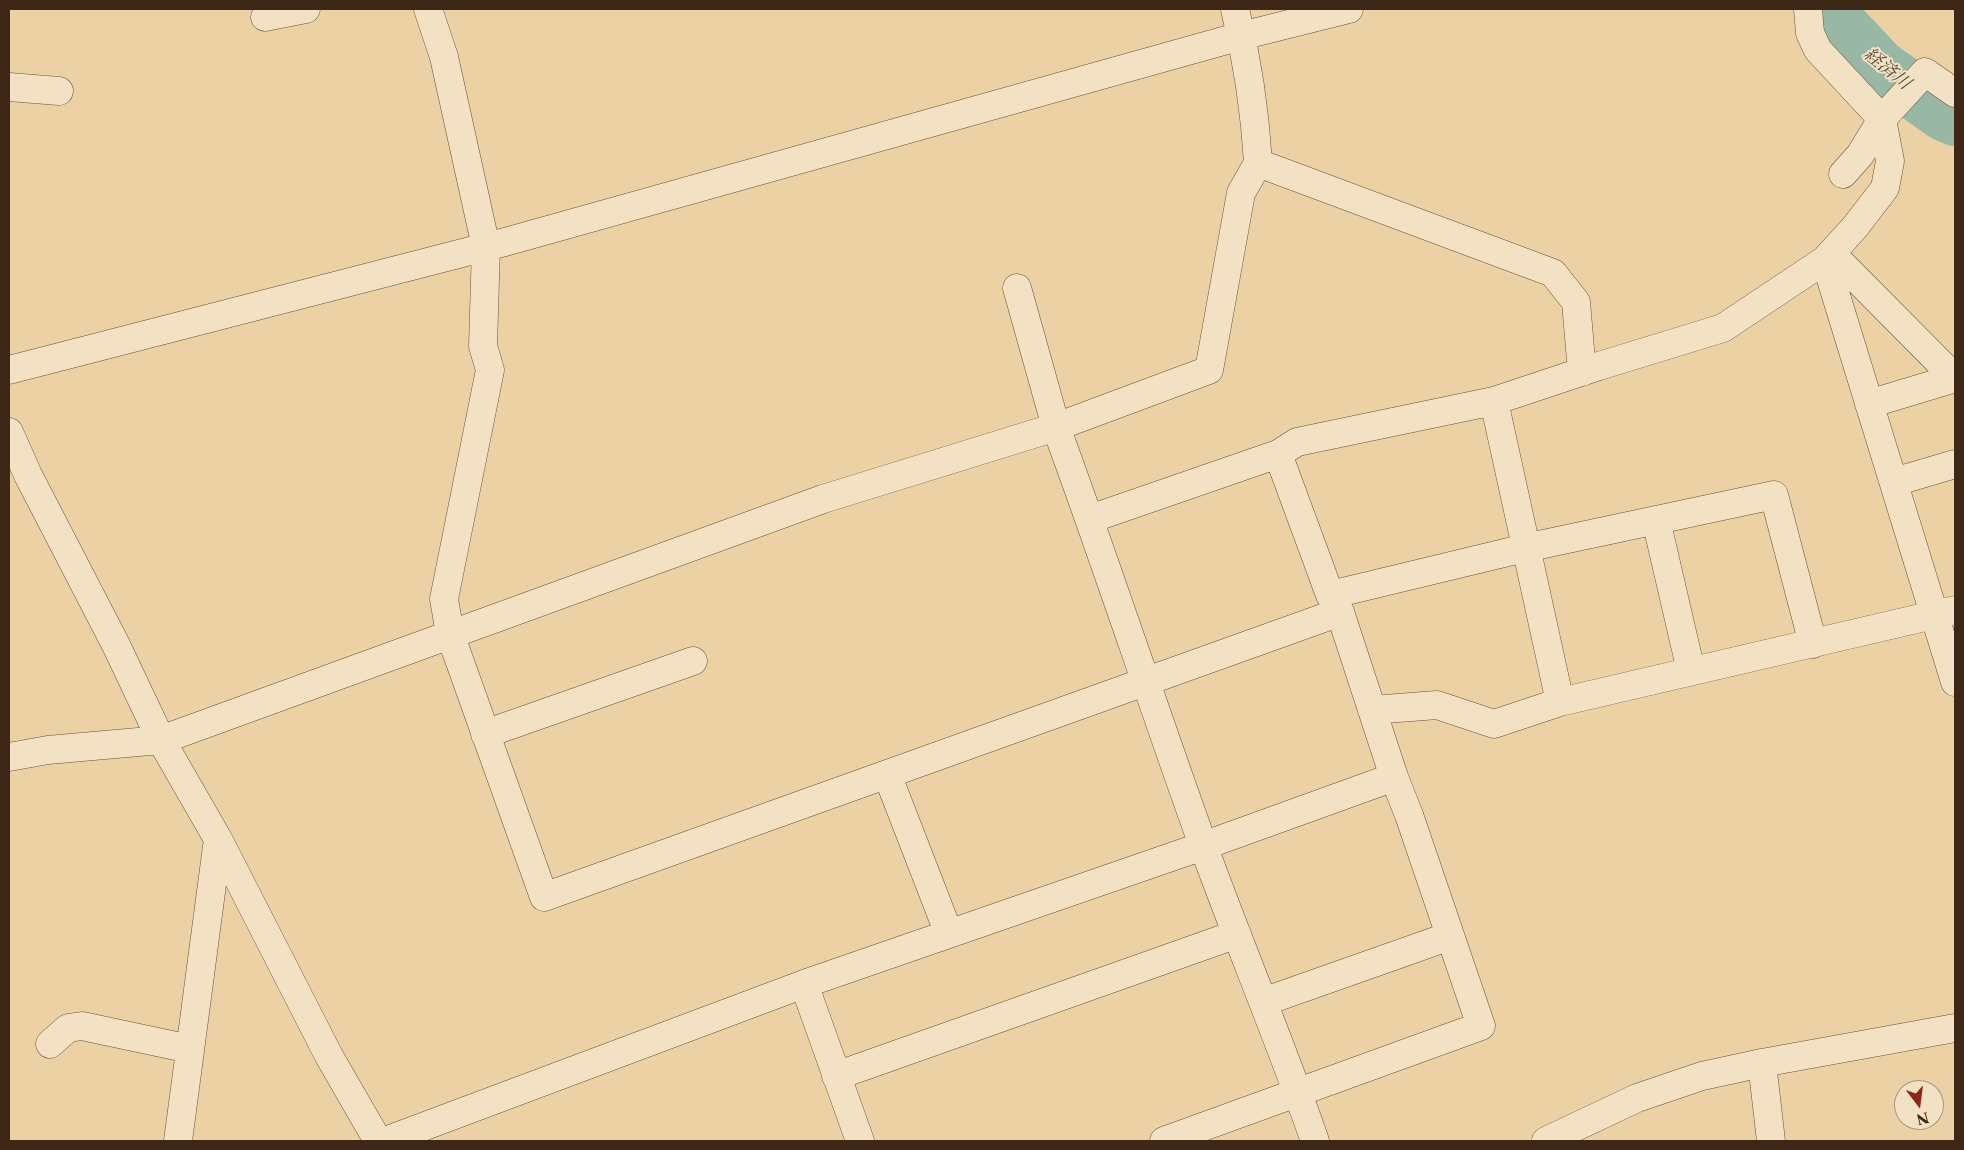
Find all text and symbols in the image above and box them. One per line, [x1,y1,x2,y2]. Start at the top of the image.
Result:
water label: 経済川 [1859,44,1915,94]
north arrow [1894,1080,1944,1130]
text: N [1914,1108,1931,1129]

